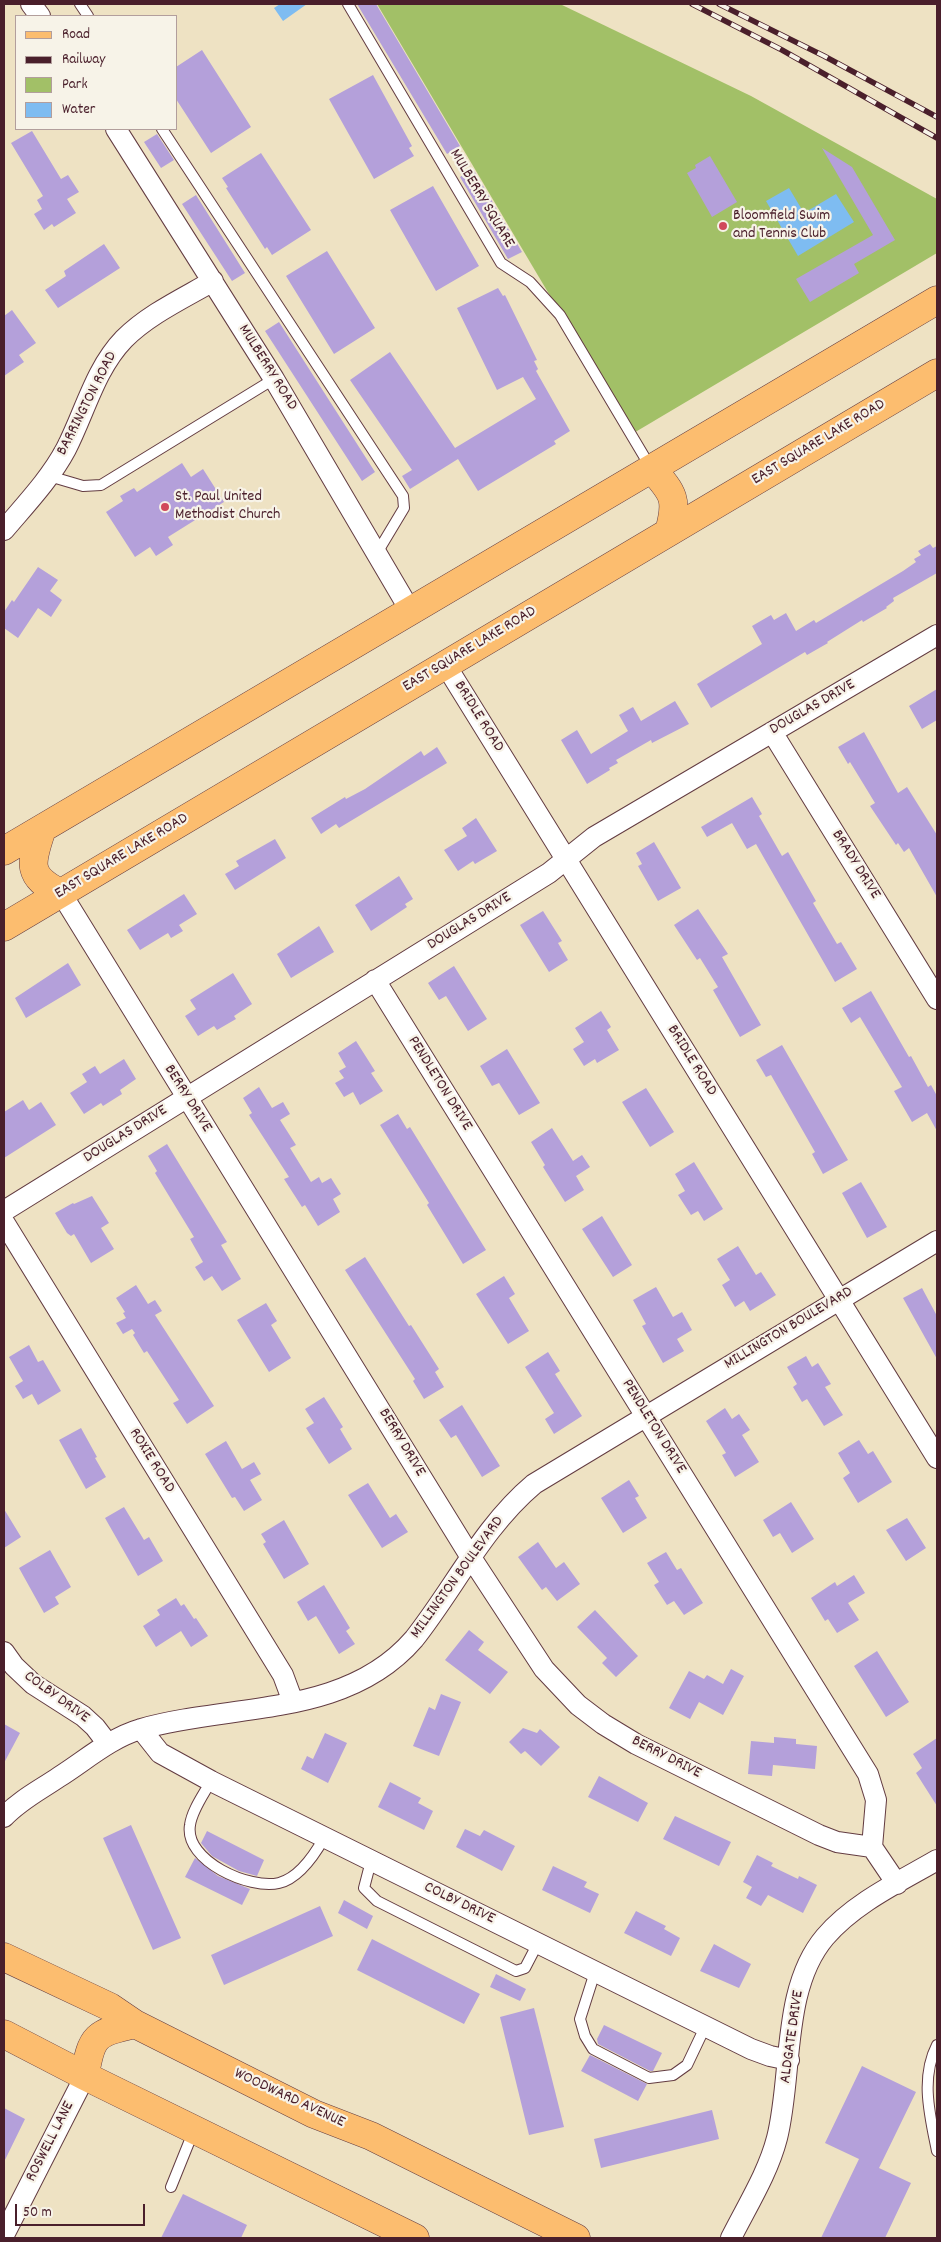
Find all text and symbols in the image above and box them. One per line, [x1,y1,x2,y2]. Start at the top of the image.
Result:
legend [15,15,178,130]
text: Road [62,24,90,46]
text: Railway [62,49,105,71]
text: Park [62,74,88,96]
text: Water [62,99,95,121]
street label: MULBERRY SQUARE [444,146,518,252]
place label: Bloomfield Swim and Tennis Club [733,207,830,245]
marker: Bloomfield Swim and Tennis Club [717,220,729,232]
street label: MULBERRY ROAD [233,322,301,414]
street label: BARRINGTON ROAD [54,349,122,459]
street label: EAST SQUARE LAKE ROAD [749,396,889,490]
place label: St. Paul United Methodist Church [175,488,280,526]
marker: St. Paul United Methodist Church [159,501,171,513]
street label: EAST SQUARE LAKE ROAD [400,603,540,697]
street label: DOUGLAS DRIVE [767,676,859,740]
street label: BRIDLE ROAD [449,678,507,756]
street label: EAST SQUARE LAKE ROAD [52,810,192,904]
street label: BRADY DRIVE [826,827,884,903]
street label: DOUGLAS DRIVE [425,889,515,955]
street label: BRIDLE ROAD [662,1022,720,1100]
street label: PENDLETON DRIVE [402,1033,476,1135]
street label: BERRY DRIVE [159,1062,215,1136]
street label: DOUGLAS DRIVE [81,1102,171,1168]
street label: MILLINGTON BOULEVARD [721,1283,857,1375]
street label: PENDLETON DRIVE [616,1376,690,1478]
street label: BERRY DRIVE [373,1406,429,1480]
street label: ROXIE ROAD [124,1425,178,1497]
street label: MILLINGTON BOULEVARD [407,1513,509,1643]
street label: COLBY DRIVE [19,1668,93,1728]
street label: BERRY DRIVE [628,1732,704,1784]
street label: COLBY DRIVE [420,1879,498,1929]
street label: ALDGATE DRIVE [777,1989,809,2085]
street label: WOODWARD AVENUE [231,2065,347,2133]
street label: ROSWELL LANE [23,2099,79,2185]
scale bar [18,2194,148,2226]
text: 50 m [23,2202,52,2224]

